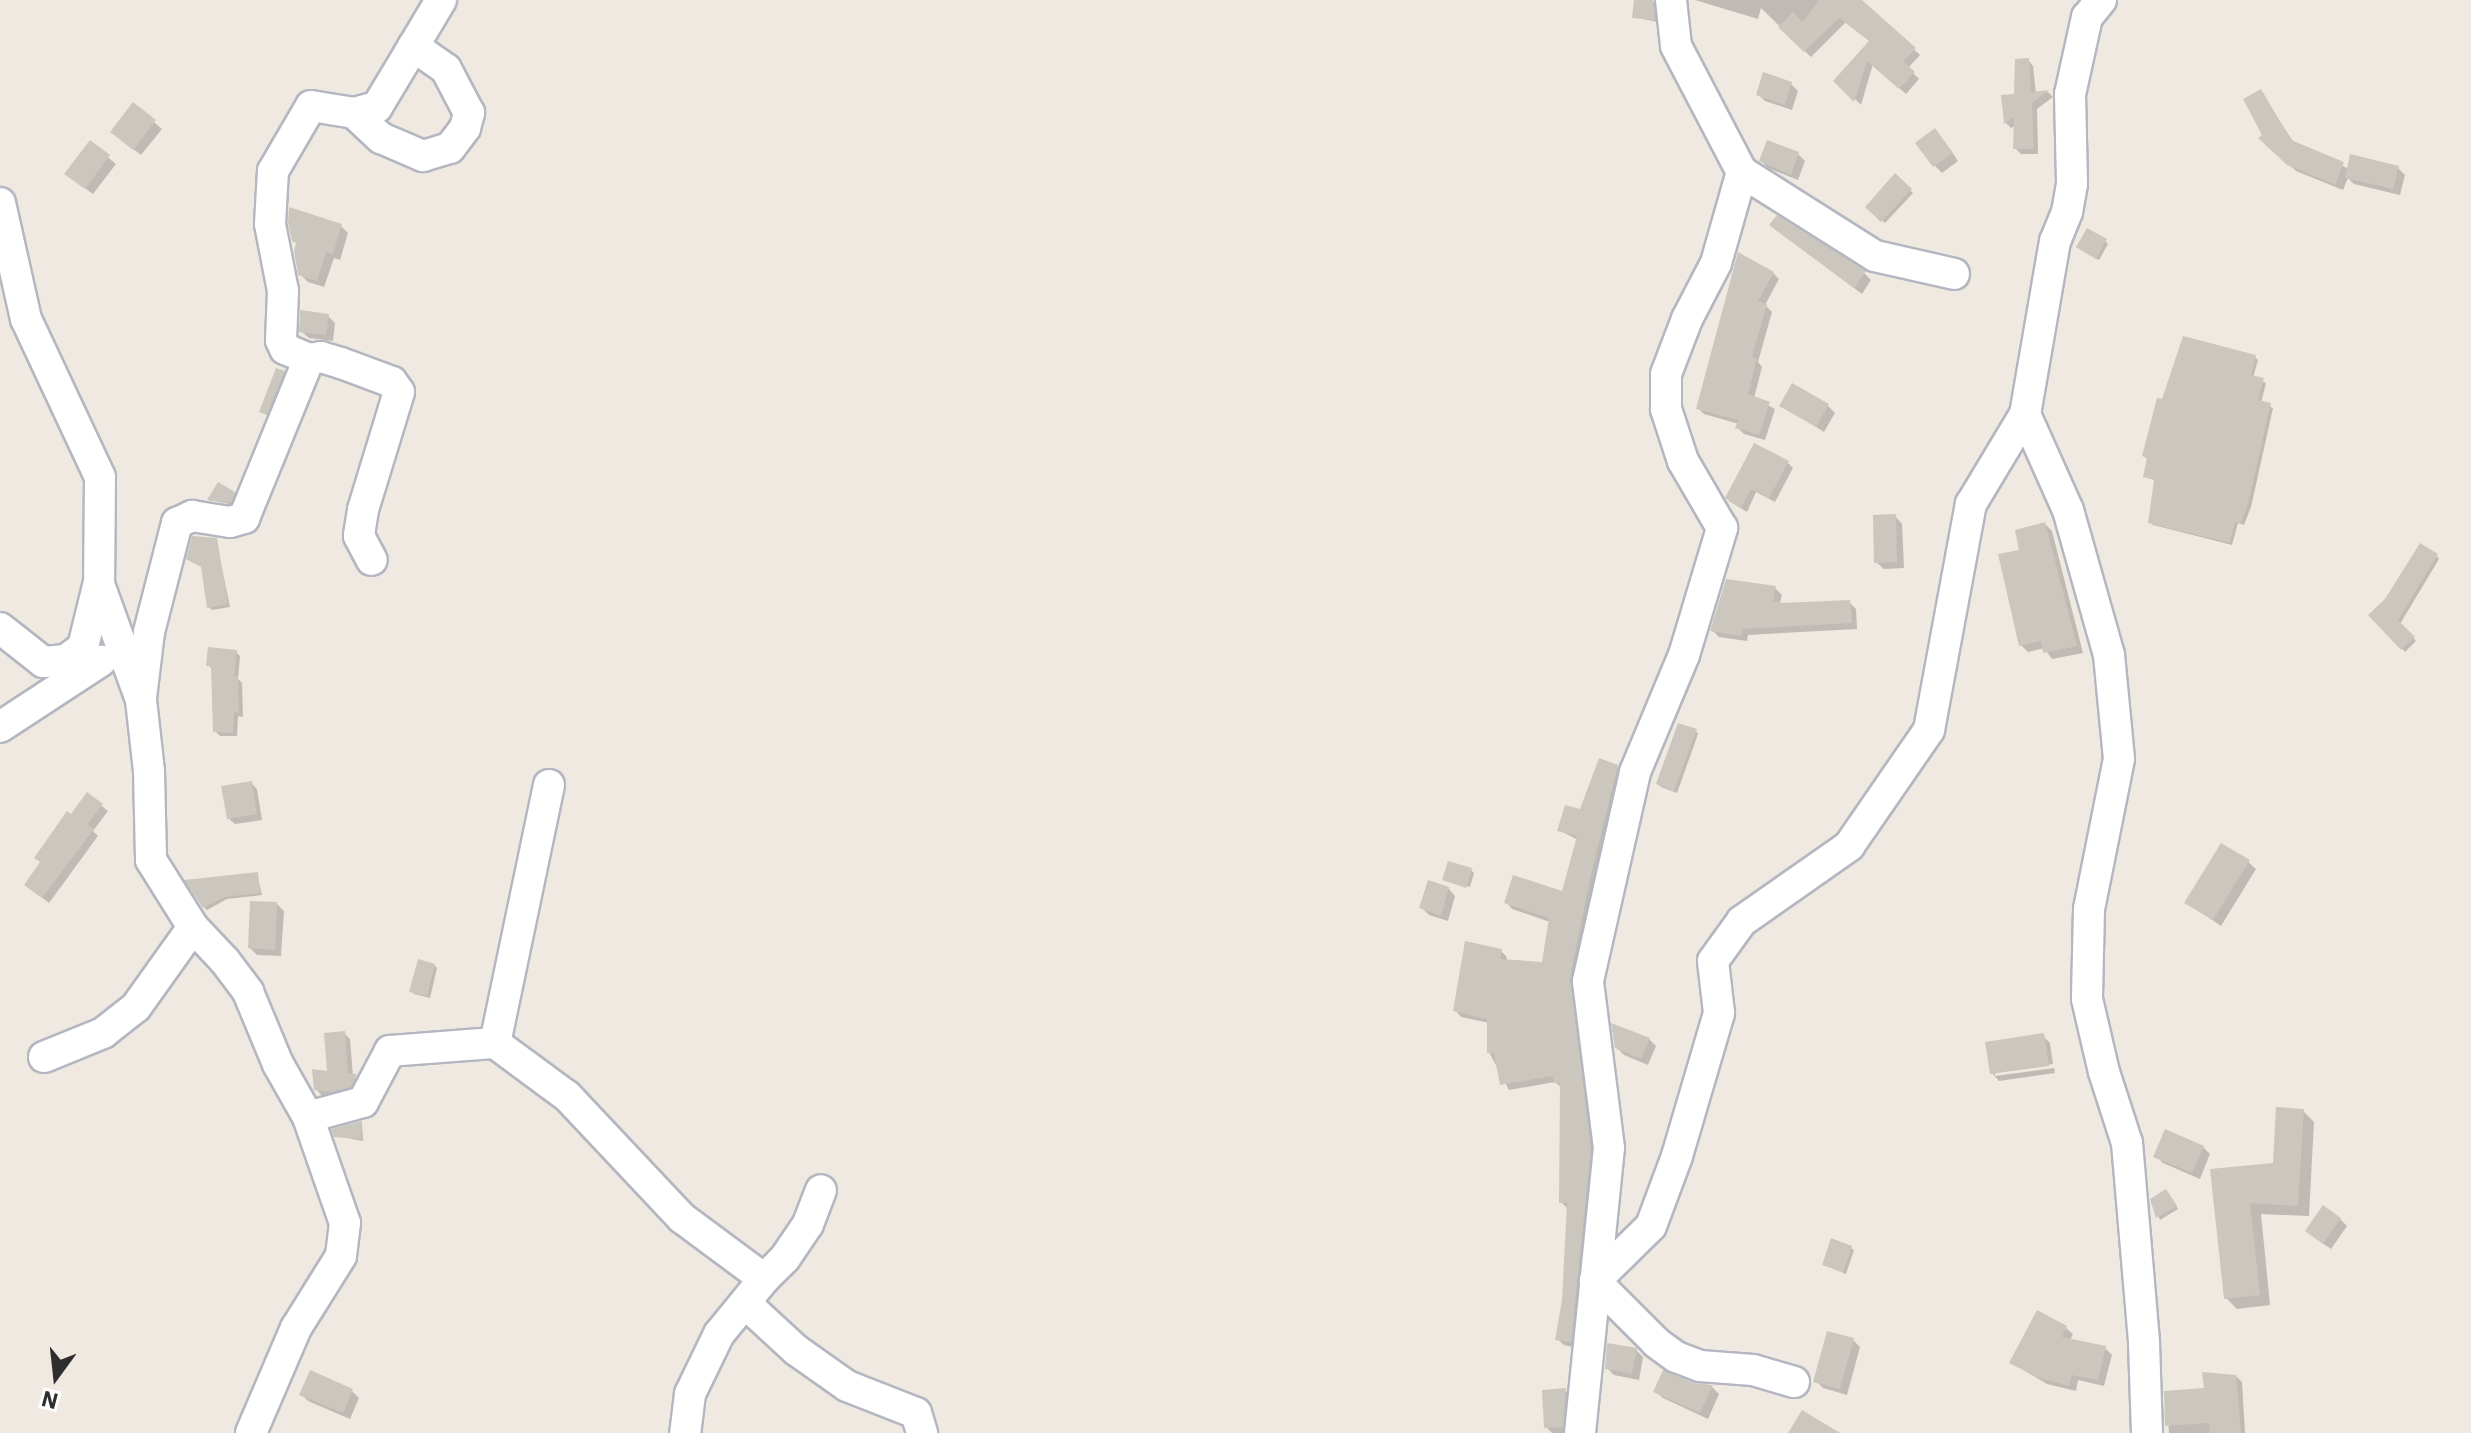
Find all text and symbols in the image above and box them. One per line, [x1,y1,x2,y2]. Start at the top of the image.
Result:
north arrow [16,1337,96,1417]
text: N [38,1385,61,1417]

